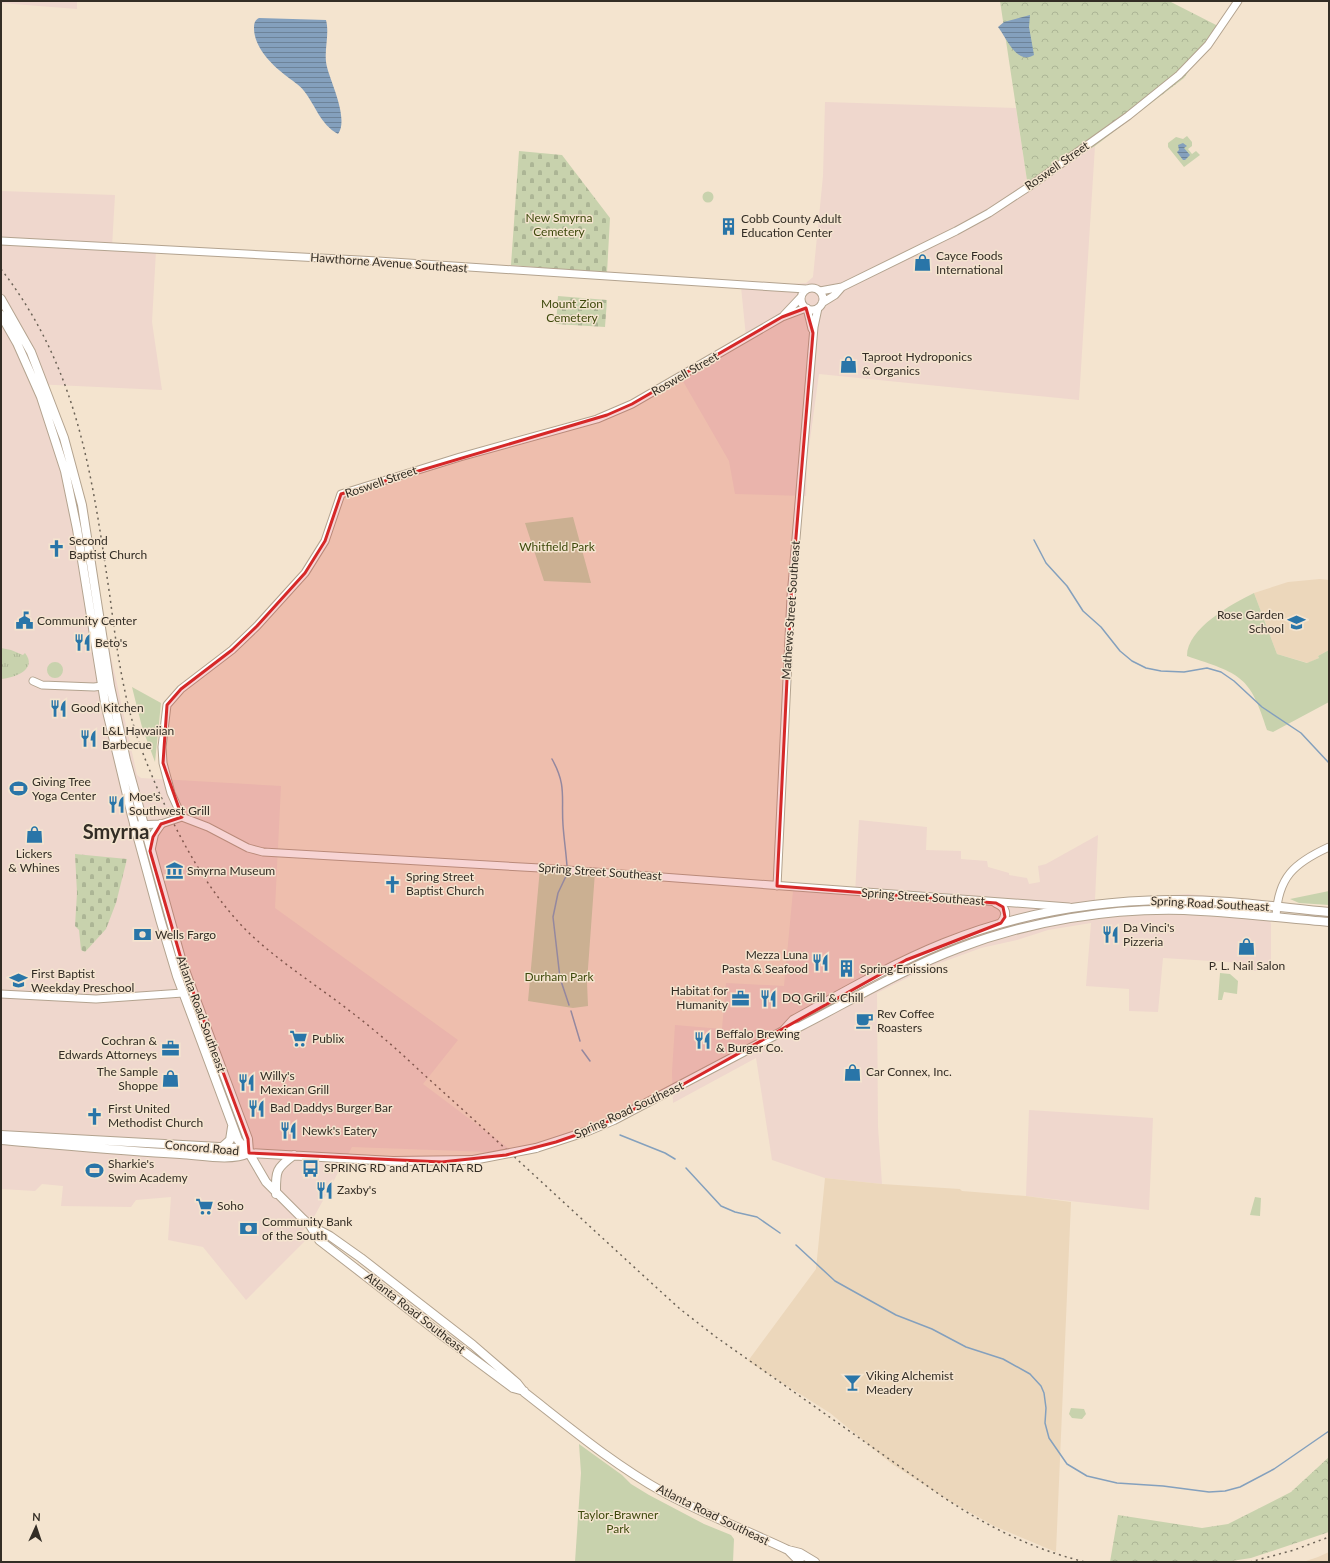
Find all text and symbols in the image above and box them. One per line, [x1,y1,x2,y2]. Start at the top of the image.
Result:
street label: Roswell Street [1022,137,1092,193]
park label: New Smyrna Cemetery [526,210,592,239]
place label: Cobb County Adult Education Center [741,211,842,240]
building icon: Cobb County Adult Education Center [718,216,738,236]
place label: Cayce Foods International [936,248,1003,277]
street label: Hawthorne Avenue Southeast [310,250,469,276]
shop icon: Cayce Foods International [913,253,933,273]
park label: Mount Zion Cemetery [541,296,603,325]
street label: Roswell Street [648,348,722,399]
place label: Taproot Hydroponics & Organics [862,349,972,378]
shop icon: Taproot Hydroponics & Organics [839,354,859,374]
street label: Roswell Street [343,462,419,501]
place label: Second Baptist Church [69,533,147,562]
church icon: Second Baptist Church [46,538,66,558]
park label: Whitfield Park [519,539,596,554]
street label: Mathews Street Southeast [778,539,803,680]
place label: Rose Garden School [1217,607,1284,636]
public building icon: Community Center [14,611,34,631]
school or university icon: Rose Garden School [1287,612,1307,632]
place label: Community Center [37,613,137,628]
restaurant icon: Beto's [72,633,92,653]
place label: Beto's [95,635,127,650]
restaurant icon: Good Kitchen [48,698,68,718]
place label: Good Kitchen [71,700,144,715]
place label: L&L Hawaiian Barbecue [102,723,174,752]
restaurant icon: L&L Hawaiian Barbecue [79,728,99,748]
place label: Giving Tree Yoga Center [32,774,97,803]
sports icon: Giving Tree Yoga Center [9,779,29,799]
place label: Moe's Southwest Grill [129,789,210,818]
restaurant icon: Moe's Southwest Grill [106,794,126,814]
district label: Smyrna [83,819,149,843]
shop icon: Lickers & Whines [24,825,44,845]
place label: Lickers & Whines [8,846,60,875]
street label: Spring Street Southeast [538,860,663,883]
museum icon: Smyrna Museum [164,861,184,881]
place label: Smyrna Museum [187,863,275,878]
place label: Spring Street Baptist Church [406,869,484,898]
church icon: Spring Street Baptist Church [383,874,403,894]
street label: Spring Street Southeast [861,885,986,908]
street label: Spring Road Southeast [1150,893,1270,914]
place label: Da Vinci's Pizzeria [1123,920,1174,949]
bank icon: Wells Fargo [132,925,152,945]
restaurant icon: Da Vinci's Pizzeria [1100,925,1120,945]
place label: Wells Fargo [155,927,216,942]
shop icon: P. L. Nail Salon [1237,937,1257,957]
place label: Mezza Luna Pasta & Seafood [722,947,808,976]
restaurant icon: Mezza Luna Pasta & Seafood [811,952,831,972]
street label: Atlanta Road Southeast [173,953,230,1075]
place label: P. L. Nail Salon [1209,958,1285,973]
building icon: Spring Emissions [837,959,857,979]
place label: Spring Emissions [860,961,948,976]
place label: First Baptist Weekday Preschool [31,966,134,995]
park label: Durham Park [524,969,594,984]
school or university icon: First Baptist Weekday Preschool [8,971,28,991]
place label: Habitat for Humanity [671,983,729,1012]
office icon: Habitat for Humanity [731,988,751,1008]
restaurant icon: DQ Grill & Chill [759,988,779,1008]
place label: DQ Grill & Chill [782,990,863,1005]
place label: Rev Coffee Roasters [877,1006,934,1035]
cafe icon: Rev Coffee Roasters [854,1011,874,1031]
place label: Beffalo Brewing & Burger Co. [716,1026,800,1055]
supermarket icon: Publix [289,1029,309,1049]
place label: Publix [312,1031,344,1046]
restaurant icon: Beffalo Brewing & Burger Co. [693,1031,713,1051]
place label: Cochran & Edwards Attorneys [58,1033,157,1062]
office icon: Cochran & Edwards Attorneys [160,1038,180,1058]
shop icon: Car Connex, Inc. [843,1062,863,1082]
place label: The Sample Shoppe [97,1064,158,1093]
place label: Car Connex, Inc. [866,1064,952,1079]
place label: Willy's Mexican Grill [260,1068,329,1097]
shop icon: The Sample Shoppe [161,1069,181,1089]
restaurant icon: Willy's Mexican Grill [237,1073,257,1093]
street label: Spring Road Southeast [572,1077,686,1141]
restaurant icon: Bad Daddys Burger Bar [247,1098,267,1118]
place label: Bad Daddys Burger Bar [270,1100,393,1115]
place label: First United Methodist Church [108,1101,203,1130]
church icon: First United Methodist Church [85,1106,105,1126]
restaurant icon: Newk's Eatery [279,1121,299,1141]
place label: Newk's Eatery [302,1123,378,1138]
street label: Concord Road [164,1137,240,1158]
place label: Sharkie's Swim Academy [108,1156,189,1185]
bus stop icon: SPRING RD and ATLANTA RD [301,1158,321,1178]
place label: SPRING RD and ATLANTA RD [324,1160,483,1175]
sports icon: Sharkie's Swim Academy [85,1161,105,1181]
restaurant icon: Zaxby's [314,1180,334,1200]
place label: Zaxby's [337,1182,376,1197]
supermarket icon: Soho [194,1196,214,1216]
place label: Soho [217,1198,244,1213]
place label: Community Bank of the South [262,1214,353,1243]
bank icon: Community Bank of the South [239,1219,259,1239]
street label: Atlanta Road Southeast [362,1269,469,1357]
place label: Viking Alchemist Meadery [866,1368,954,1397]
bar icon: Viking Alchemist Meadery [843,1373,863,1393]
street label: Atlanta Road Southeast [655,1481,773,1549]
north arrow [16,1507,56,1547]
park label: Taylor-Brawner Park [578,1507,659,1536]
text: N [32,1510,41,1523]

